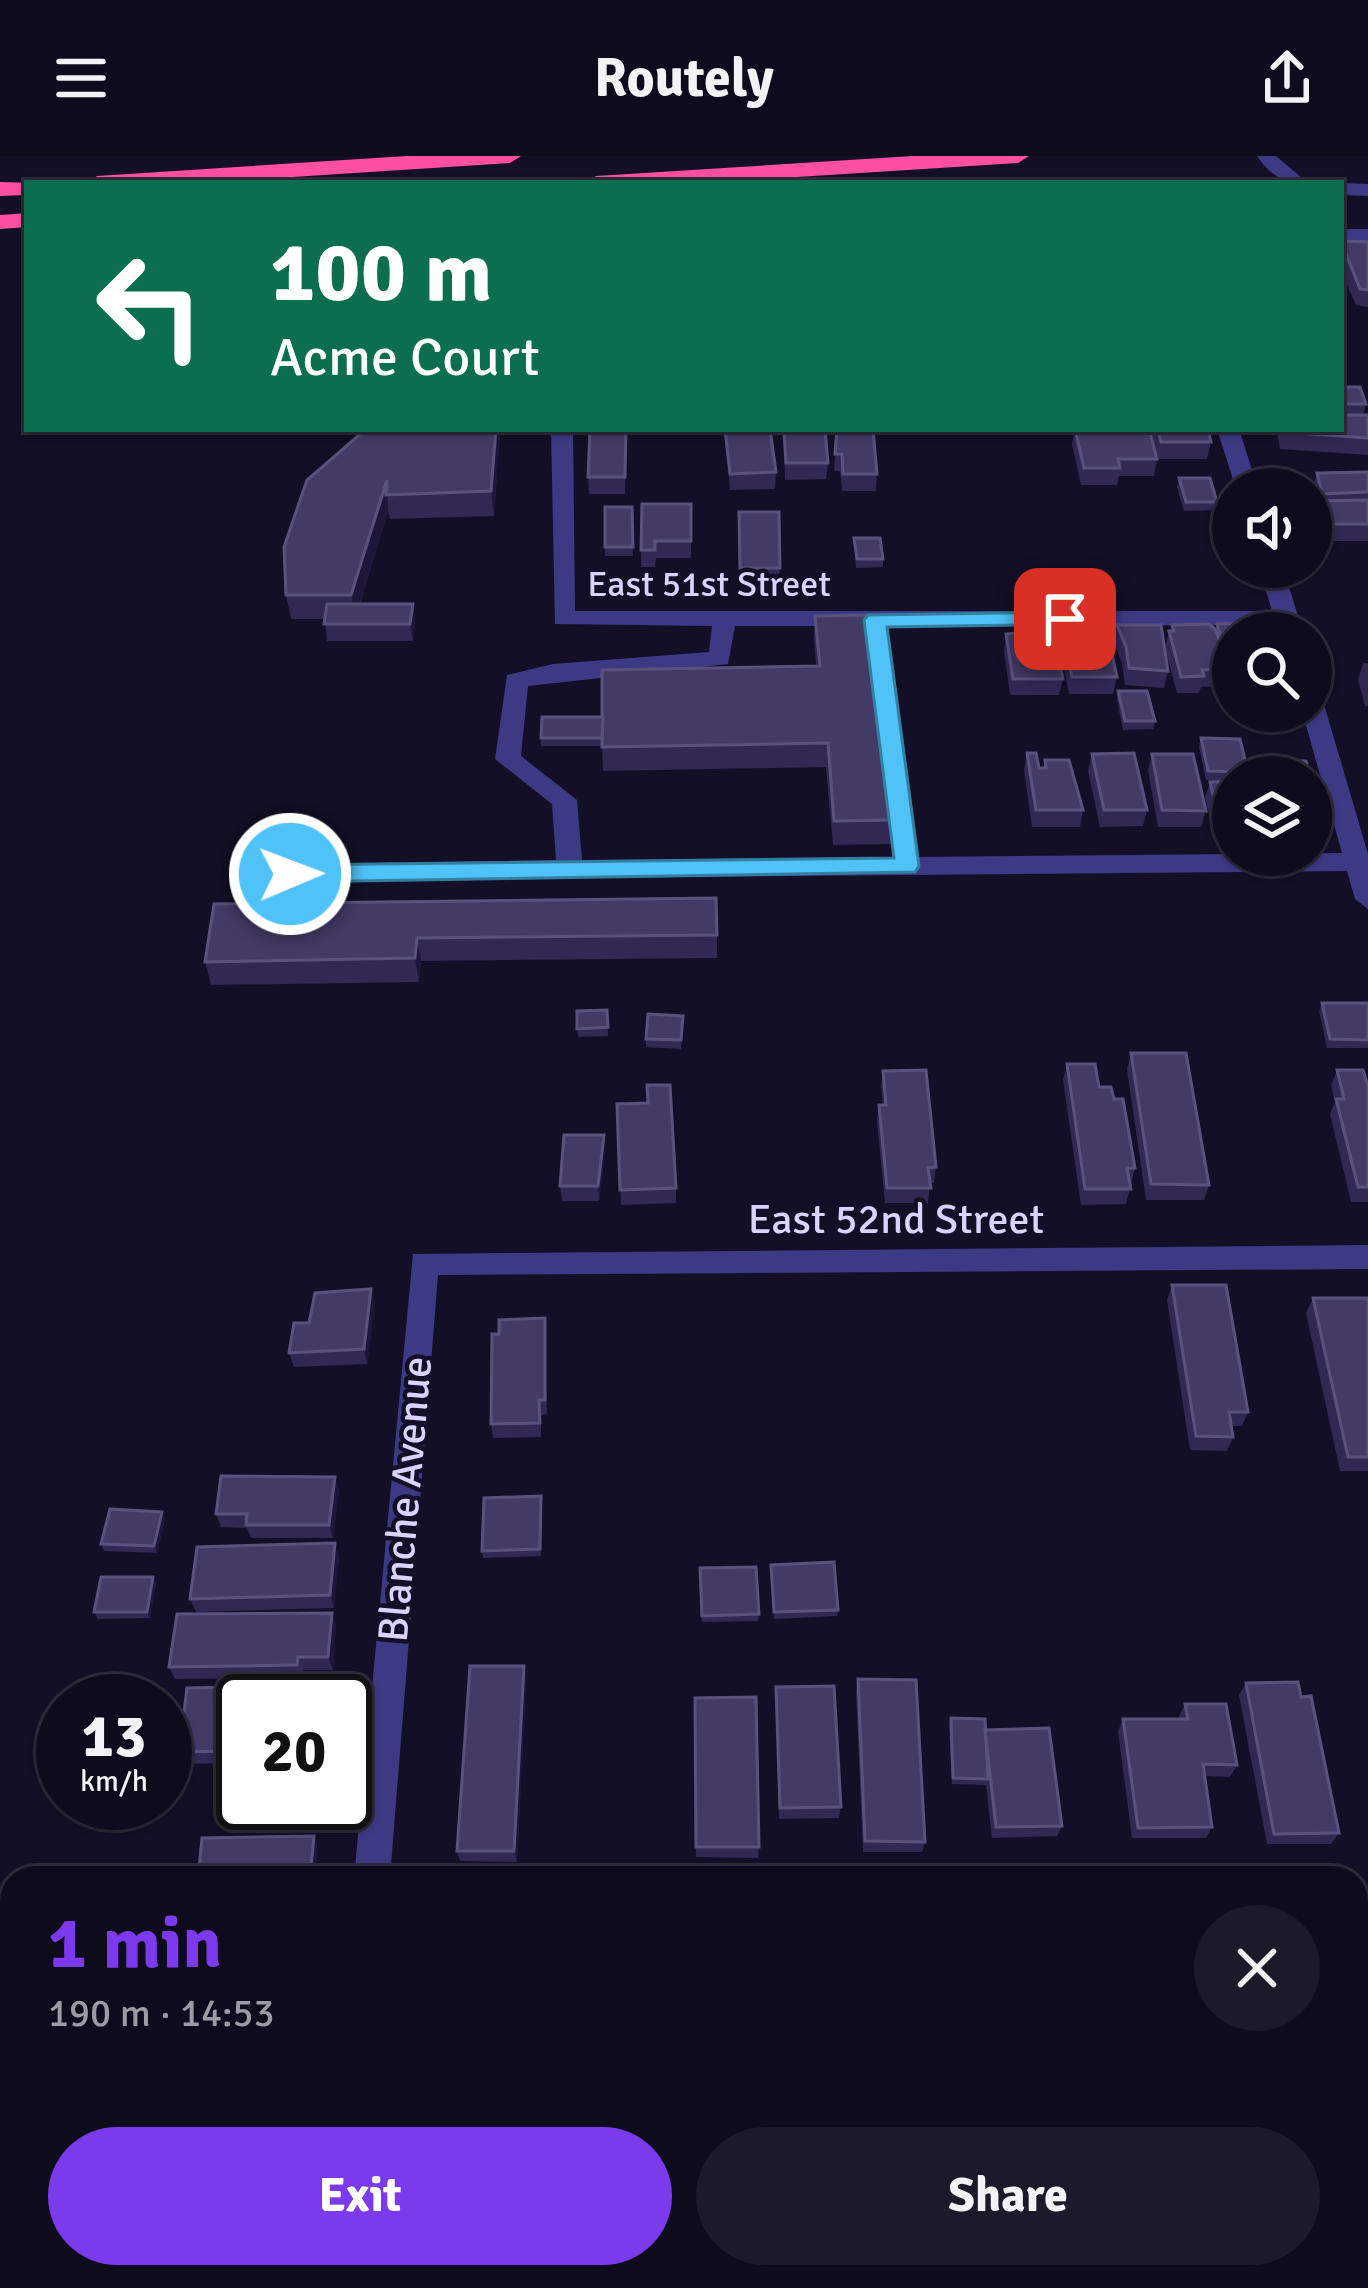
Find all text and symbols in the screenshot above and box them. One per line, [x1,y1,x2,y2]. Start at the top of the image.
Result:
icon: menu [48,45,114,111]
text: Routely [594,45,774,112]
icon: share [1254,45,1320,111]
text: 100 m [270,221,492,325]
icon: left [72,228,228,384]
text: Acme Court [270,324,540,391]
map controls [1212,468,1332,876]
button: sound [1212,468,1332,588]
street label: East 51st Street [587,562,831,607]
pin [1014,568,1116,670]
icon: arrive [1032,586,1098,652]
button: search [1212,612,1332,732]
button: layers [1212,756,1332,876]
position arrow [227,811,353,937]
street label: East 52nd Street [748,1194,1044,1245]
street label: Blanche Avenue [368,1354,443,1644]
speed limit sign: 20 [216,1674,372,1830]
text: 13 [82,1700,146,1774]
text: km/h [80,1763,148,1800]
text: 1 min [48,1899,222,1988]
button: close [1194,1905,1320,2031]
text: 190 m · 14:53 [48,1989,275,2037]
button: Exit [48,2127,672,2265]
button: Share [696,2127,1320,2265]

